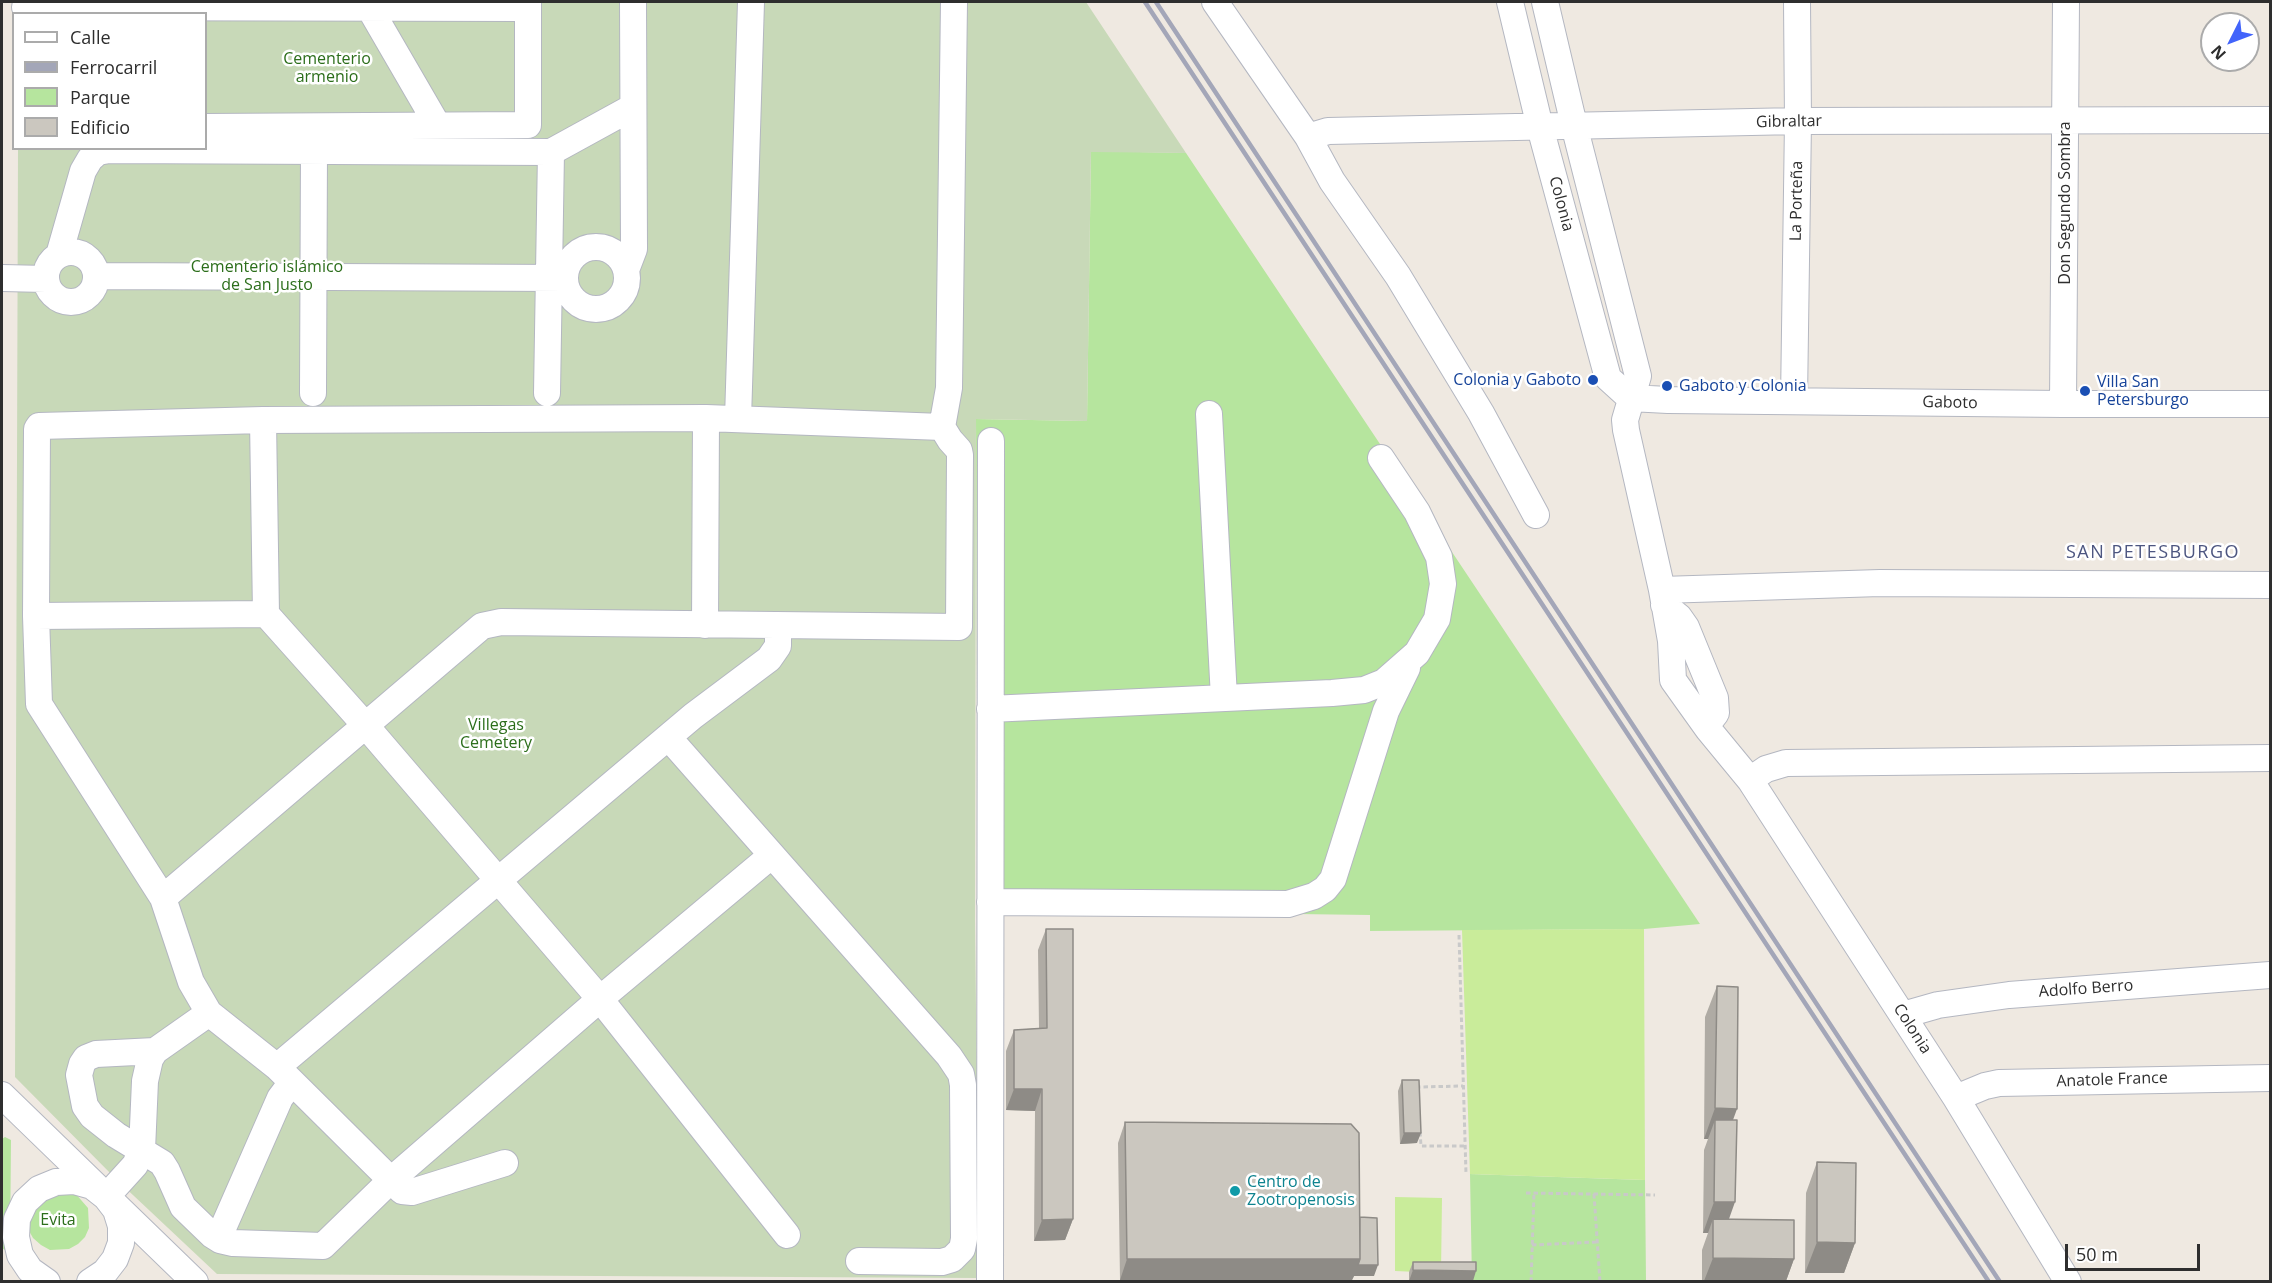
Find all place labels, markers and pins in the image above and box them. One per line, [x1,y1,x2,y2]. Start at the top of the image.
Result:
place label: Colonia y Gaboto [1453,370,1581,390]
place label: Villa San Petersburgo [2097,372,2189,410]
marker: Colonia y Gaboto [1586,373,1600,387]
place label: Gaboto y Colonia [1679,376,1807,396]
marker: Gaboto y Colonia [1660,379,1674,393]
marker: Villa San Petersburgo [2078,384,2092,398]
place label: Centro de Zootropenosis [1247,1172,1355,1210]
marker: Centro de Zootropenosis [1228,1184,1242,1198]

